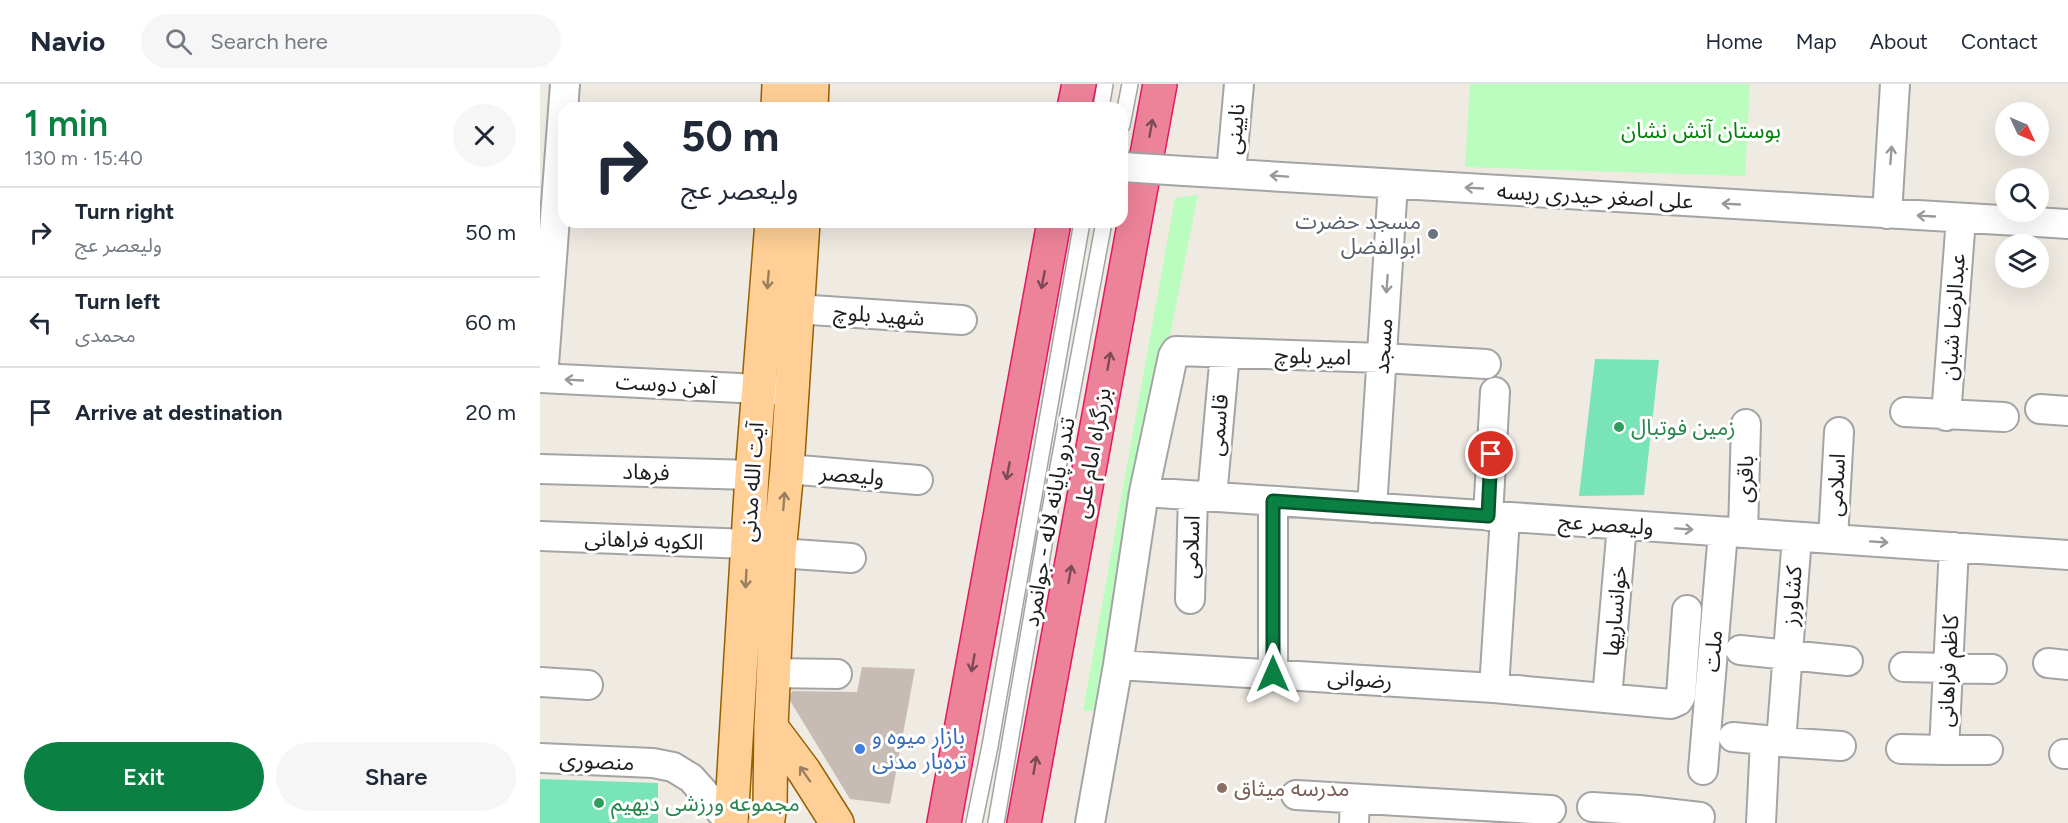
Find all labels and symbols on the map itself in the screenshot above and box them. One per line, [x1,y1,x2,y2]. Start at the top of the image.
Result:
street label: نایینی [1219,102,1251,156]
north arrow [1995,102,2049,156]
park label: بوستان آتش نشان [1621,117,1781,144]
one-way arrow [1146,119,1157,138]
one-way arrow [1885,146,1896,166]
one-way arrow [1269,171,1289,182]
street label: علی اصغر حیدری ریسه [1496,177,1694,215]
one-way arrow [1464,183,1484,194]
one-way arrow [1722,198,1742,209]
place label: مسجد حضرت ابوالفضل [1295,208,1421,260]
one-way arrow [1916,210,1936,221]
marker: مسجد حضرت ابوالفضل [1426,227,1440,241]
street label: عبدالرضا شبان [1935,253,1971,381]
one-way arrow [1037,269,1048,289]
one-way arrow [762,270,773,290]
one-way arrow [1381,273,1392,293]
street label: شهید بلوچ [832,298,925,335]
street label: مسجد [1368,317,1398,375]
street label: امیر بلوچ [1274,341,1352,374]
one-way arrow [1104,352,1115,371]
street label: آهن دوست [615,368,719,400]
one-way arrow [564,374,584,385]
street label: بزرگراه امام علی [1067,386,1120,521]
street label: قاسمی [1202,393,1234,457]
place label: زمین فوتبال [1631,414,1735,441]
street label: تندرو پایانه لاله - جوانمرد [1017,415,1082,629]
street label: آیت الله مدنی [734,419,770,543]
marker: زمین فوتبال [1612,420,1626,434]
pin [1465,428,1516,479]
street label: اسلامی [1821,453,1851,517]
street label: باقری [1731,455,1759,503]
street label: فرهاد [622,458,670,486]
street label: ولیعصر [818,459,885,491]
one-way arrow [1002,461,1013,481]
one-way arrow [779,491,790,511]
street label: ولیعصر عج [1557,507,1655,544]
street label: اسلامی [1176,515,1206,579]
street label: الکوبه فراهانی [584,524,704,556]
one-way arrow [1674,524,1694,535]
one-way arrow [1869,537,1889,548]
one-way arrow [1065,564,1076,584]
street label: خوانساریها [1598,564,1632,658]
street label: کشاورز [1776,564,1808,628]
one-way arrow [740,569,751,589]
street label: کاظم فراهانی [1932,613,1967,728]
street label: ملت [1698,629,1728,673]
position arrow [1241,642,1305,706]
one-way arrow [967,653,978,672]
street label: رضوانی [1327,663,1393,695]
place label: بازار میوه و تره‌بار مدنی [872,723,967,775]
marker: بازار میوه و تره‌بار مدنی [853,742,867,756]
street label: منصوری [559,746,635,776]
one-way arrow [1030,756,1041,776]
one-way arrow [799,766,811,783]
place label: مدرسه میثاق [1234,775,1349,802]
marker: مدرسه میثاق [1215,781,1229,795]
place label: مجموعه ورزشی دیهیم [611,790,800,820]
marker: مجموعه ورزشی دیهیم [592,796,606,810]

